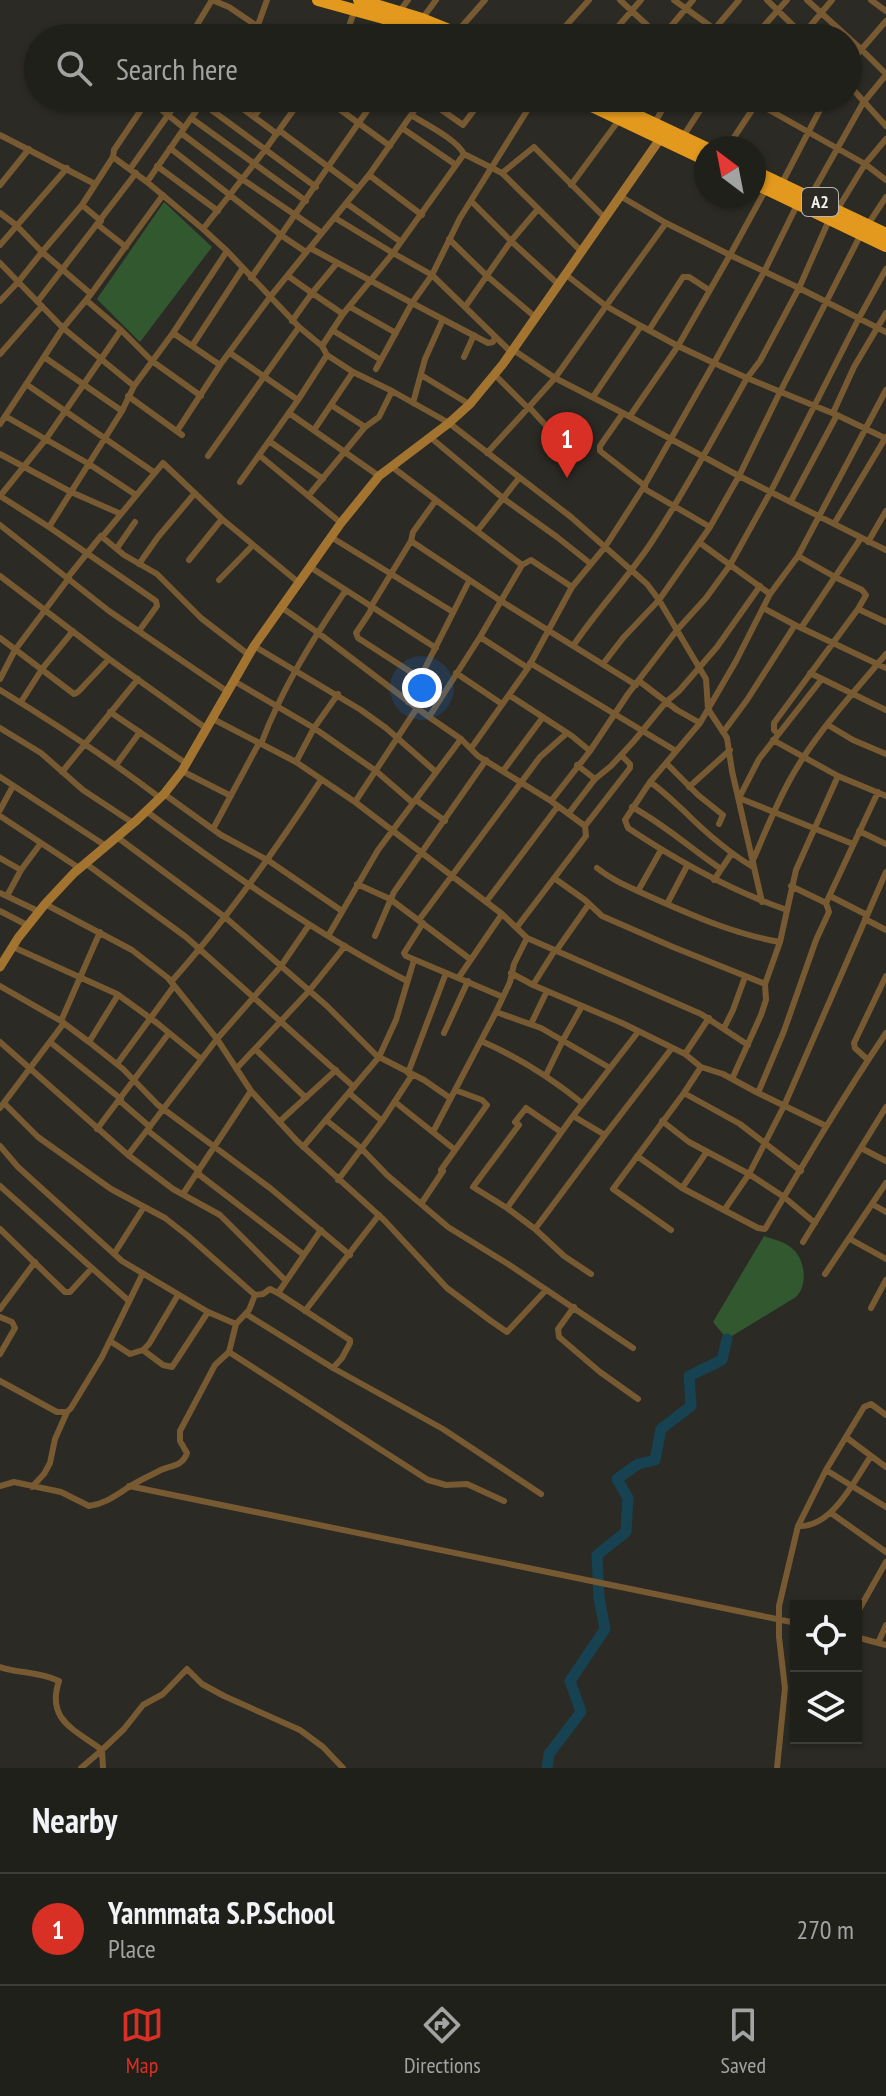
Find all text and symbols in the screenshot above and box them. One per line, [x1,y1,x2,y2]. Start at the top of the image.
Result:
search box [24,24,862,112]
icon: search [52,46,96,90]
text: Search here [116,49,238,88]
north arrow [694,136,766,208]
road number: A2 [802,188,838,216]
pin: 1 [541,412,593,478]
your location [402,668,442,708]
map controls [790,1600,862,1744]
button: locate [790,1600,862,1672]
button: layers [790,1672,862,1744]
text: Nearby [32,1798,117,1842]
text: Yanmmata S.P.School [108,1893,335,1932]
text: 1 [52,1913,64,1946]
text: 270 m [796,1913,854,1946]
text: Place [108,1932,156,1965]
tab: Map [120,2003,164,2079]
tab: Directions [404,2003,481,2079]
tab: Saved [721,2003,766,2079]

